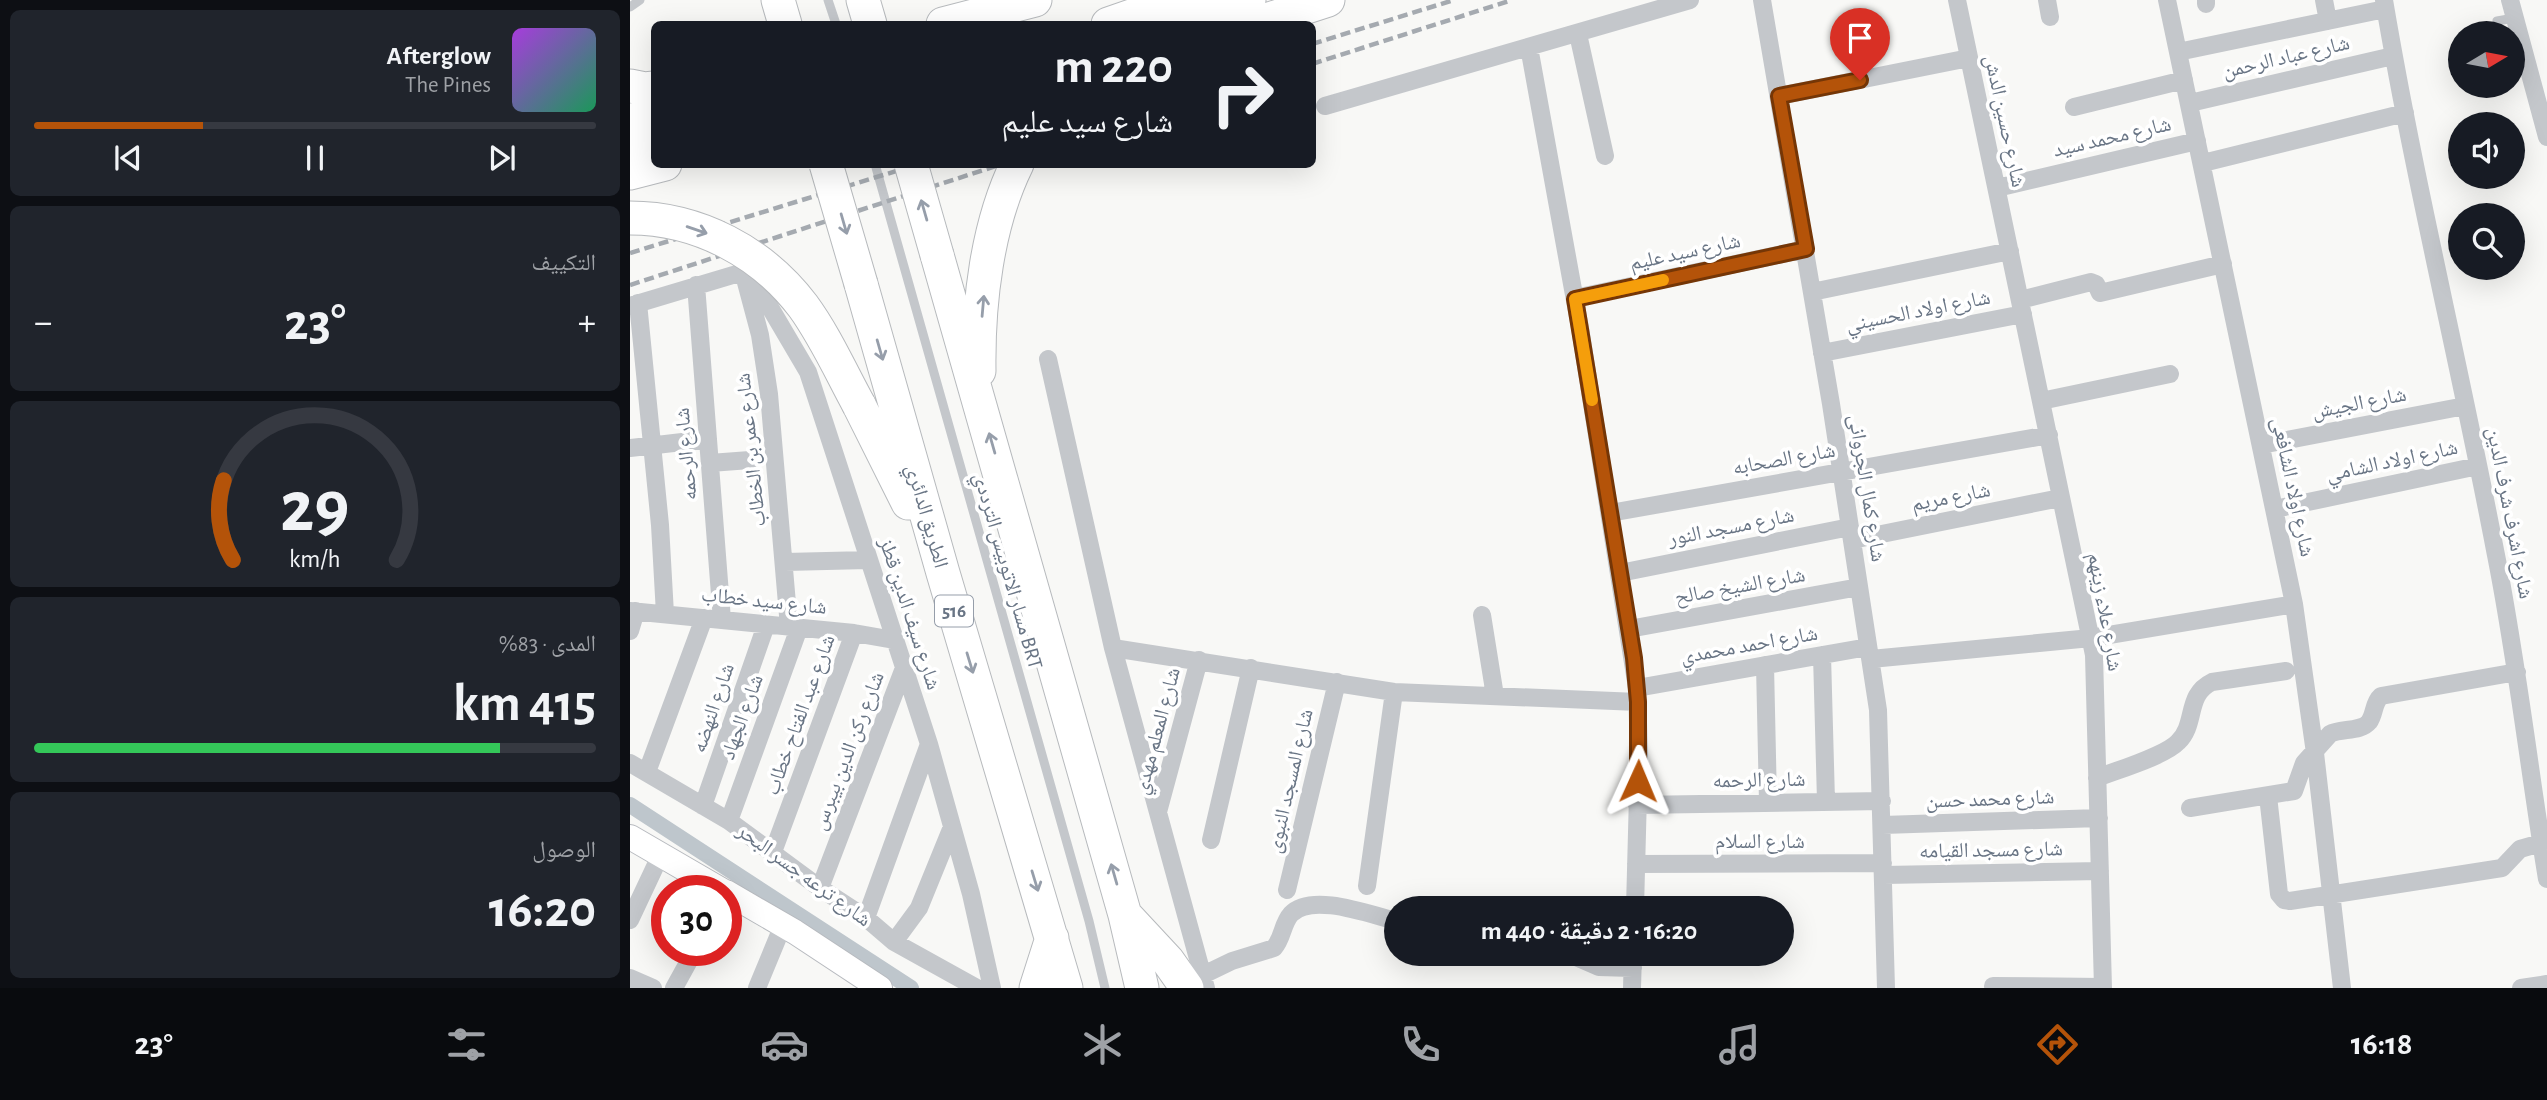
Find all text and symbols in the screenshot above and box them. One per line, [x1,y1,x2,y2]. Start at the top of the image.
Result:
pin [1830,8,1890,80]
icon: arrive [1841,19,1879,57]
north arrow [2448,21,2525,98]
map controls [2448,21,2525,280]
street label: شارع عباد الرحمن [2220,32,2352,84]
text: Afterglow [387,43,491,69]
text: 220 m [1054,43,1173,92]
icon: right [1197,49,1288,140]
street label: شارع حسين الدش [1979,53,2029,189]
text: The Pines [405,74,491,97]
text: شارع سيد عليم [1001,106,1173,138]
button: sound [2448,112,2525,189]
street label: شارع محمد سيد [2051,113,2173,163]
icon: previous [109,139,147,177]
icon: pause [296,139,334,177]
icon: next [483,139,521,177]
one-way arrow [916,199,929,221]
button: search [2448,203,2525,280]
one-way arrow [838,213,851,235]
one-way arrow [686,224,708,237]
street label: شارع سيد عليم [1628,230,1743,277]
text: التكييف [531,252,596,275]
street label: شارع اولاد الحسيني [1844,287,1993,341]
one-way arrow [977,295,990,318]
text: 23° [284,297,346,349]
text: − [34,304,52,342]
text: + [578,304,596,342]
one-way arrow [874,338,887,360]
street label: شارع عمر بن الخطاب [732,372,771,528]
street label: شارع الجيش [2310,384,2408,424]
street label: شارع الرحمه [671,407,702,501]
street label: شارع كمال الجروانى [1843,413,1889,564]
street label: شارع اولاد الشافعى [2266,415,2318,559]
street label: شارع اشرف شرف الدين [2481,425,2537,601]
one-way arrow [984,432,997,454]
street label: شارع اولاد الشامي [2324,437,2461,490]
street label: شارع الصحابه [1731,440,1837,480]
street label: الطريق الدائري [897,462,952,572]
street label: مسار الاتوبيس الترددي BRT [965,470,1046,673]
text: 29 [280,472,350,545]
street label: شارع مريم [1910,479,1993,518]
street label: شارع مسجد النور [1665,504,1796,552]
street label: شارع سيف الدين قطز [873,535,944,693]
text: km/h [289,547,341,572]
street label: شارع علاء زينهم [2081,551,2126,673]
street label: شارع الشيخ صالح [1673,564,1807,610]
street label: شارع سيد خطاب [700,584,828,620]
road number: 516 [935,596,973,626]
street label: شارع احمد محمدي [1679,623,1820,673]
street label: شارع عبد الفتاح خطاب [761,632,841,799]
text: المدى · 83% [499,633,596,656]
one-way arrow [964,651,977,673]
street label: شارع النهضه [688,661,740,756]
street label: شارع المعلم مهدي [1130,665,1189,798]
street label: شارع ركن الدين بيبرس [808,669,890,834]
street label: شارع الجهاد [717,672,769,763]
text: 415 km [453,678,596,730]
street label: شارع المسجد النبوى [1263,707,1319,856]
position arrow [1601,744,1675,818]
street label: شارع الرحمه [1712,769,1806,793]
street label: شارع محمد حسن [1925,786,2055,814]
street label: شارع ترعه جسر البحر [731,819,875,932]
street label: شارع السلام [1715,831,1805,855]
street label: شارع مسجد القيامه [1919,838,2063,864]
text: الوصول [532,839,596,862]
one-way arrow [1106,864,1119,886]
one-way arrow [1029,869,1042,891]
speed limit sign: 30 [651,875,742,966]
text: 16:20 [489,884,596,936]
text: 16:20 · 2 دقيقة · 440 m [1481,918,1697,944]
icon: filters [442,1020,491,1069]
icon: car [760,1020,809,1069]
icon: climate [1078,1020,1127,1069]
icon: phone [1396,1020,1445,1069]
icon: music [1715,1020,1764,1069]
icon: directions [2033,1020,2082,1069]
text: 23° [135,1028,173,1060]
text: 16:18 [2351,1028,2412,1060]

